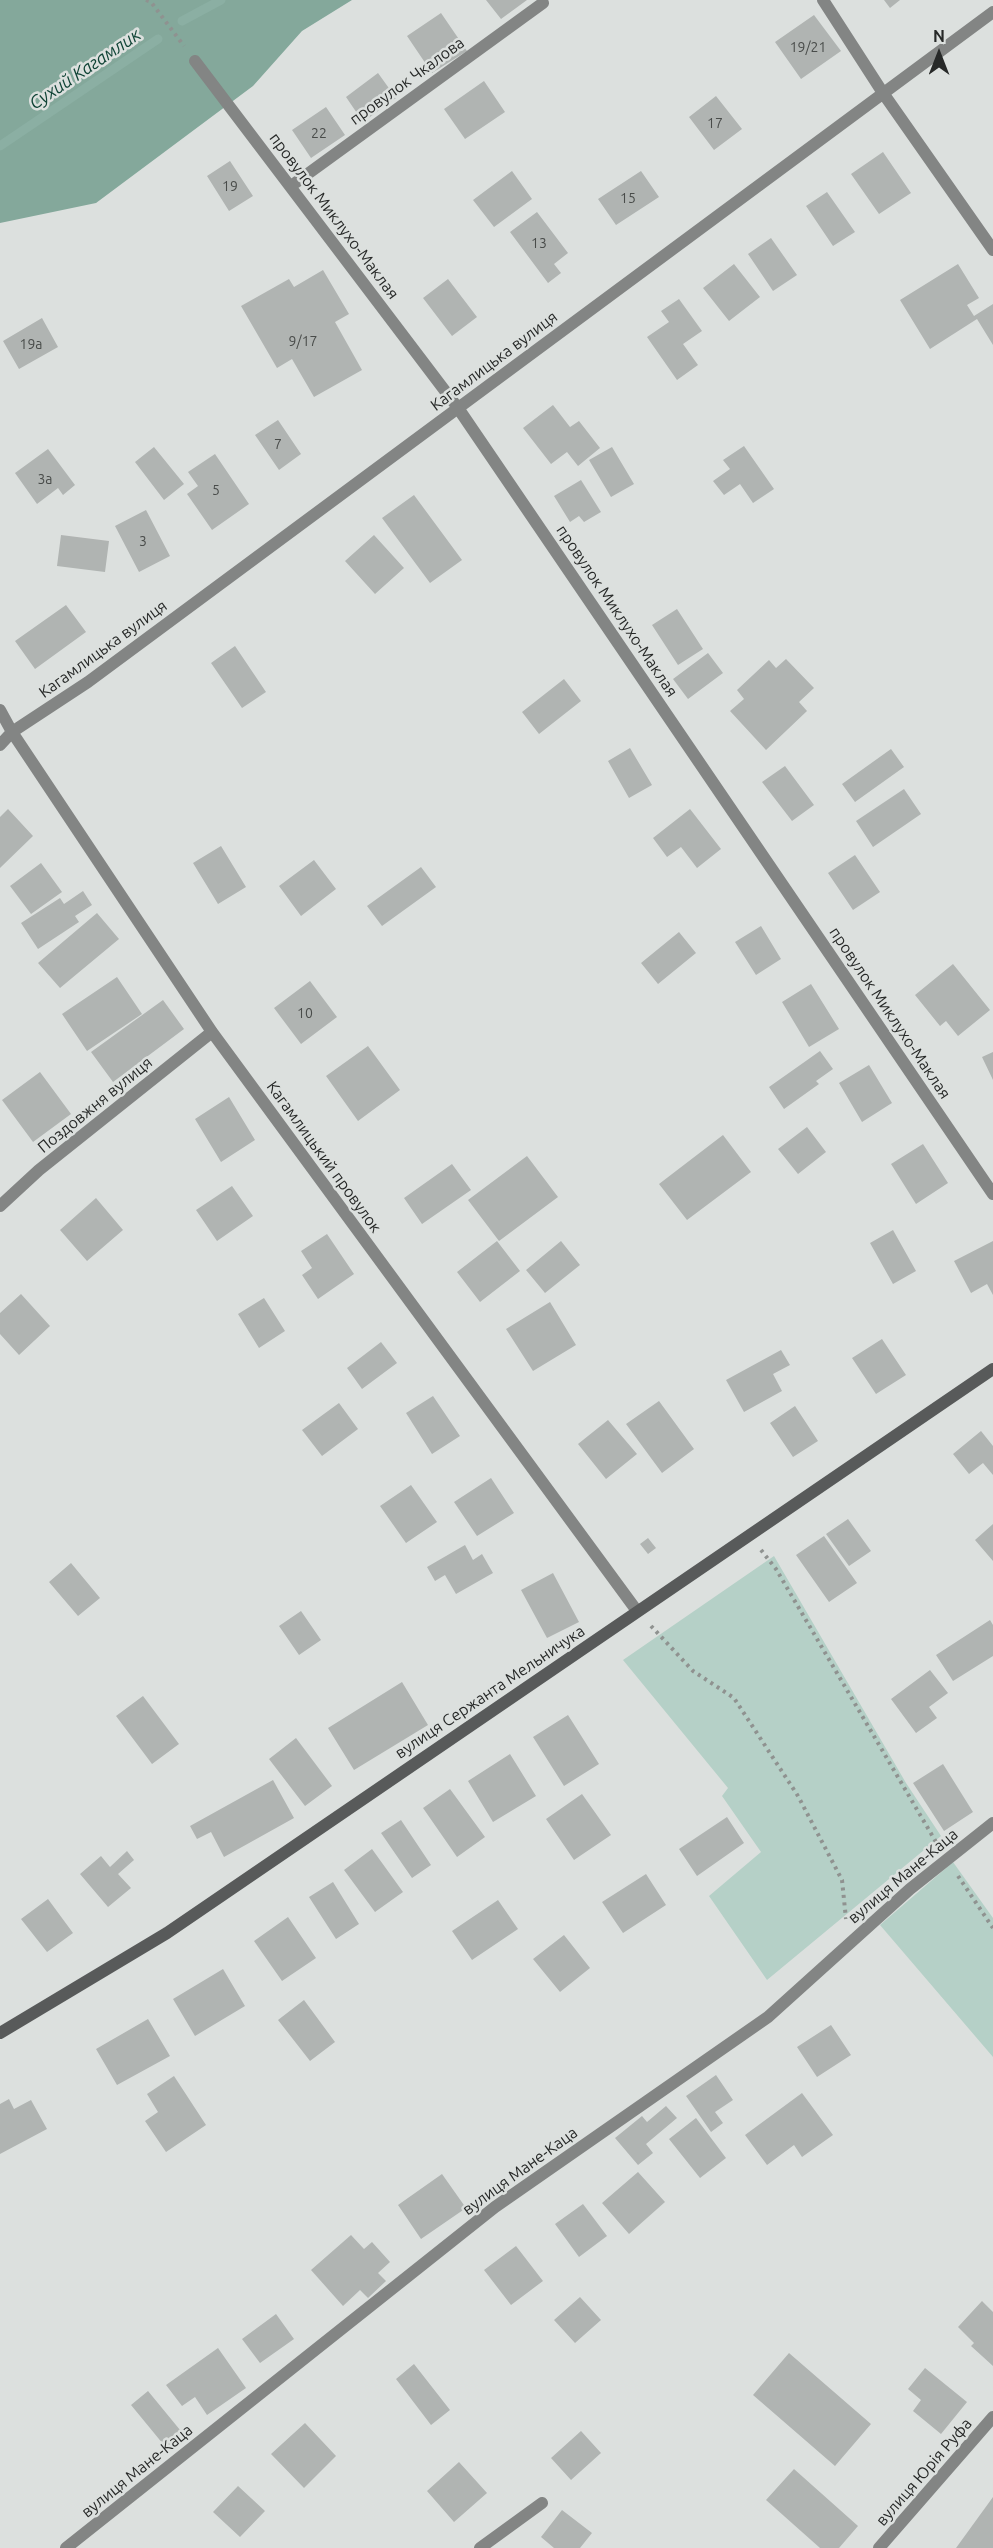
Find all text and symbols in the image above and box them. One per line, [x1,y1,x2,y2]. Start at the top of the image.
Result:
water label: Сухий Кагамлик [25,24,145,114]
north arrow [909,24,969,84]
text: N [933,27,945,45]
street label: провулок Чкалова [346,33,468,129]
house number: 19/21 [790,39,826,55]
house number: 17 [707,115,723,131]
house number: 22 [311,125,327,141]
street label: провулок Миклухо-Маклая [265,129,403,303]
house number: 19 [222,178,238,194]
house number: 15 [620,190,636,206]
house number: 13 [531,235,547,251]
street label: Кагамлицька вулиця [427,307,561,415]
house number: 9/17 [289,333,317,349]
house number: 19а [20,336,42,352]
house number: 7 [274,436,282,452]
house number: 3а [37,471,53,487]
house number: 5 [212,482,220,498]
street label: провулок Миклухо-Маклая [552,521,682,701]
house number: 3 [139,533,147,549]
street label: Кагамлицька вулиця [35,596,171,702]
street label: провулок Миклухо-Маклая [825,923,955,1103]
house number: 10 [297,1005,313,1021]
street label: Поздовжня вулиця [34,1053,156,1157]
street label: Кагамлицький провулок [263,1077,385,1237]
street label: вулиця Сержанта Мельничука [392,1621,588,1763]
street label: вулиця Мане-Каца [844,1825,962,1927]
street label: вулиця Мане-Каца [459,2123,581,2219]
street label: вулиця Юрія Руфа [872,2414,976,2530]
street label: вулиця Мане-Каца [78,2420,196,2522]

